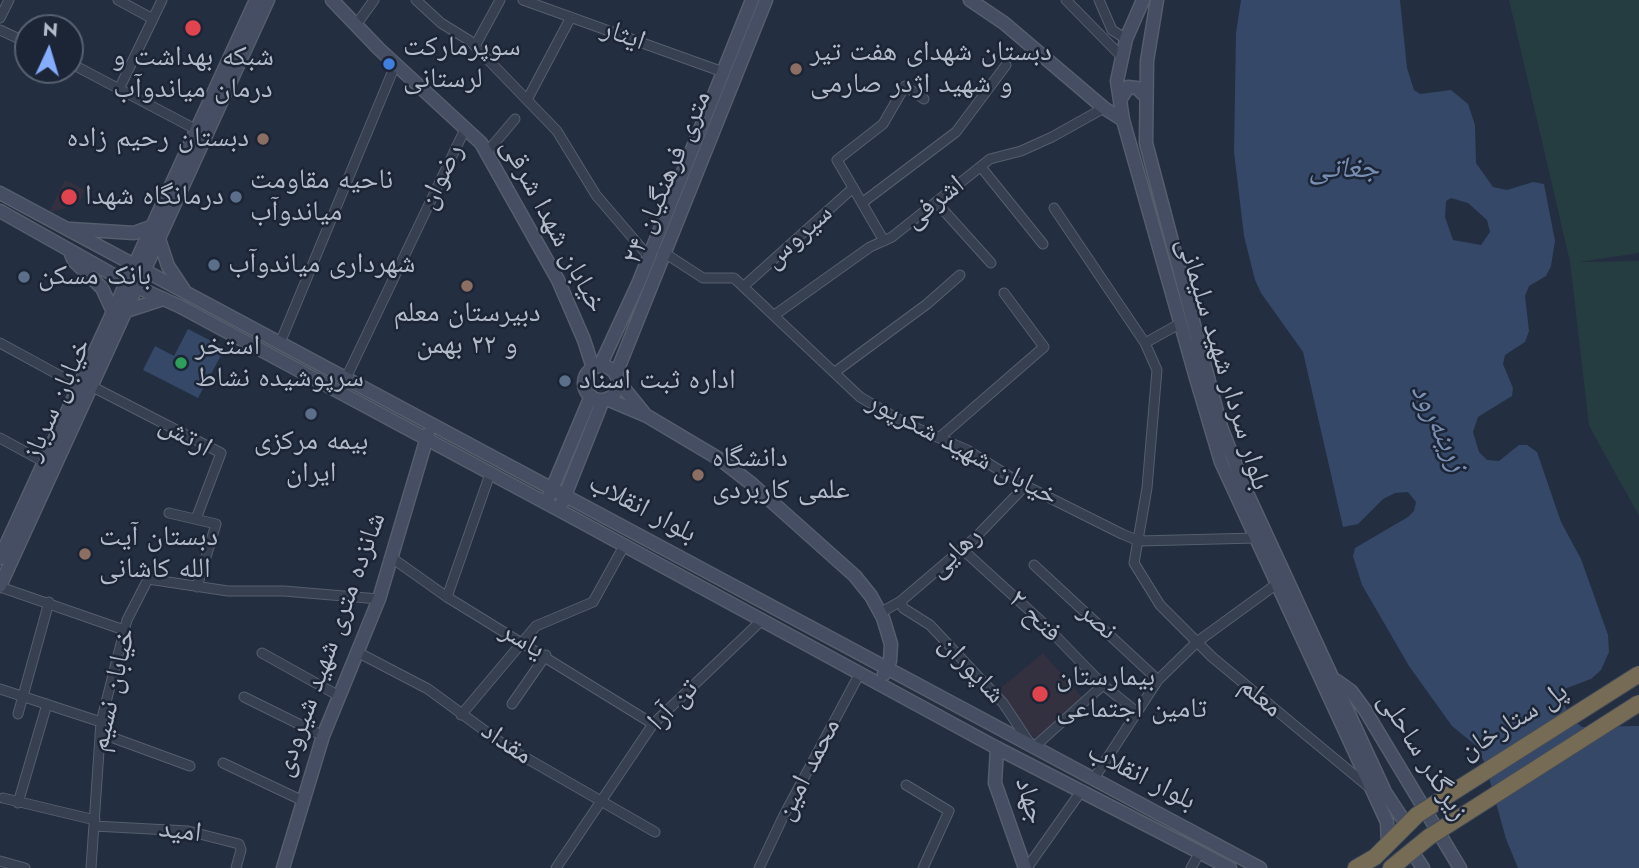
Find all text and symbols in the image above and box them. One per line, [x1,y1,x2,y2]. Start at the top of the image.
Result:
street label: ایثار [596,13,650,59]
north arrow [14,14,84,84]
text: N [42,16,59,44]
marker: شبکه بهداشت و درمان میاندوآب [183,18,203,38]
place label: سوپرمارکت لرستانی [403,31,521,97]
place label: دبستان شهدای هفت تیر و شهید اژدر صارمی [810,36,1052,102]
place label: شبکه بهداشت و درمان میاندوآب [112,41,274,107]
marker: سوپرمارکت لرستانی [381,56,397,72]
marker: دبستان شهدای هفت تیر و شهید اژدر صارمی [788,61,804,77]
street label: ۲۴ متری فرهنگیان [616,86,720,270]
place label: دبستان رحیم زاده [67,122,249,156]
marker: دبستان رحیم زاده [255,131,271,147]
street label: خیابان شهدا شرقی [492,133,612,319]
street label: رضوان [412,139,472,215]
water label: جغاتی [1309,152,1379,188]
place label: ناحیه مقاومت میاندوآب [250,164,393,230]
street label: اشرفی [898,169,972,237]
place label: درمانگاه شهدا [85,180,224,214]
marker: درمانگاه شهدا [59,187,79,207]
marker: ناحیه مقاومت میاندوآب [228,189,244,205]
street label: سیروس [758,197,840,277]
street label: بلوار سردار شهید سلیمانی [1168,234,1276,494]
place label: شهرداری میاندوآب [228,248,415,282]
marker: شهرداری میاندوآب [206,257,222,273]
place label: بانک مسکن [38,260,151,294]
marker: بانک مسکن [16,269,32,285]
marker: دبیرستان معلم و ۲۲ بهمن [459,278,475,294]
place label: دبیرستان معلم و ۲۲ بهمن [393,297,541,363]
place label: استخر سرپوشیده نشاط [195,330,364,396]
street label: خیابان سرباز [16,334,100,466]
marker: استخر سرپوشیده نشاط [173,355,189,371]
place label: اداره ثبت اسناد [579,364,736,398]
marker: اداره ثبت اسناد [557,373,573,389]
water label: زرینه‌رود [1401,378,1475,478]
street label: خیابان شهید شکرپور [861,386,1063,514]
marker: بیمه مرکزی ایران [303,406,319,422]
street label: ارتش [153,409,217,465]
place label: بیمه مرکزی ایران [254,425,368,491]
place label: دانشگاه علمی کاربردی [712,442,850,508]
street label: بلوار انقلاب [582,467,702,551]
marker: دانشگاه علمی کاربردی [690,467,706,483]
street label: شانزده متری شهید شیرودی [268,508,394,782]
street label: رهایی [922,520,990,586]
place label: دبستان آیت الله کاشانی [99,521,218,587]
marker: دبستان آیت الله کاشانی [77,546,93,562]
street label: فتح ۲ [1000,584,1068,650]
street label: نصر [1071,596,1123,648]
street label: یاسر [493,615,551,667]
street label: خیابان نسیم [83,625,145,755]
street label: شاپوران [931,629,1011,711]
place label: بیمارستان تامین اجتماعی [1056,661,1207,727]
street label: معلم [1232,670,1288,726]
street label: تن آرا [642,673,706,739]
street label: پل ستارخان [1453,675,1575,769]
marker: بیمارستان تامین اجتماعی [1030,684,1050,704]
street label: زیرگذر ساحلی [1369,687,1475,827]
street label: محمد امین [769,713,849,827]
street label: مقداد [474,715,538,773]
street label: بلوار انقلاب [1081,735,1201,819]
street label: جهاد [1006,774,1052,828]
street label: امید [157,813,203,851]

